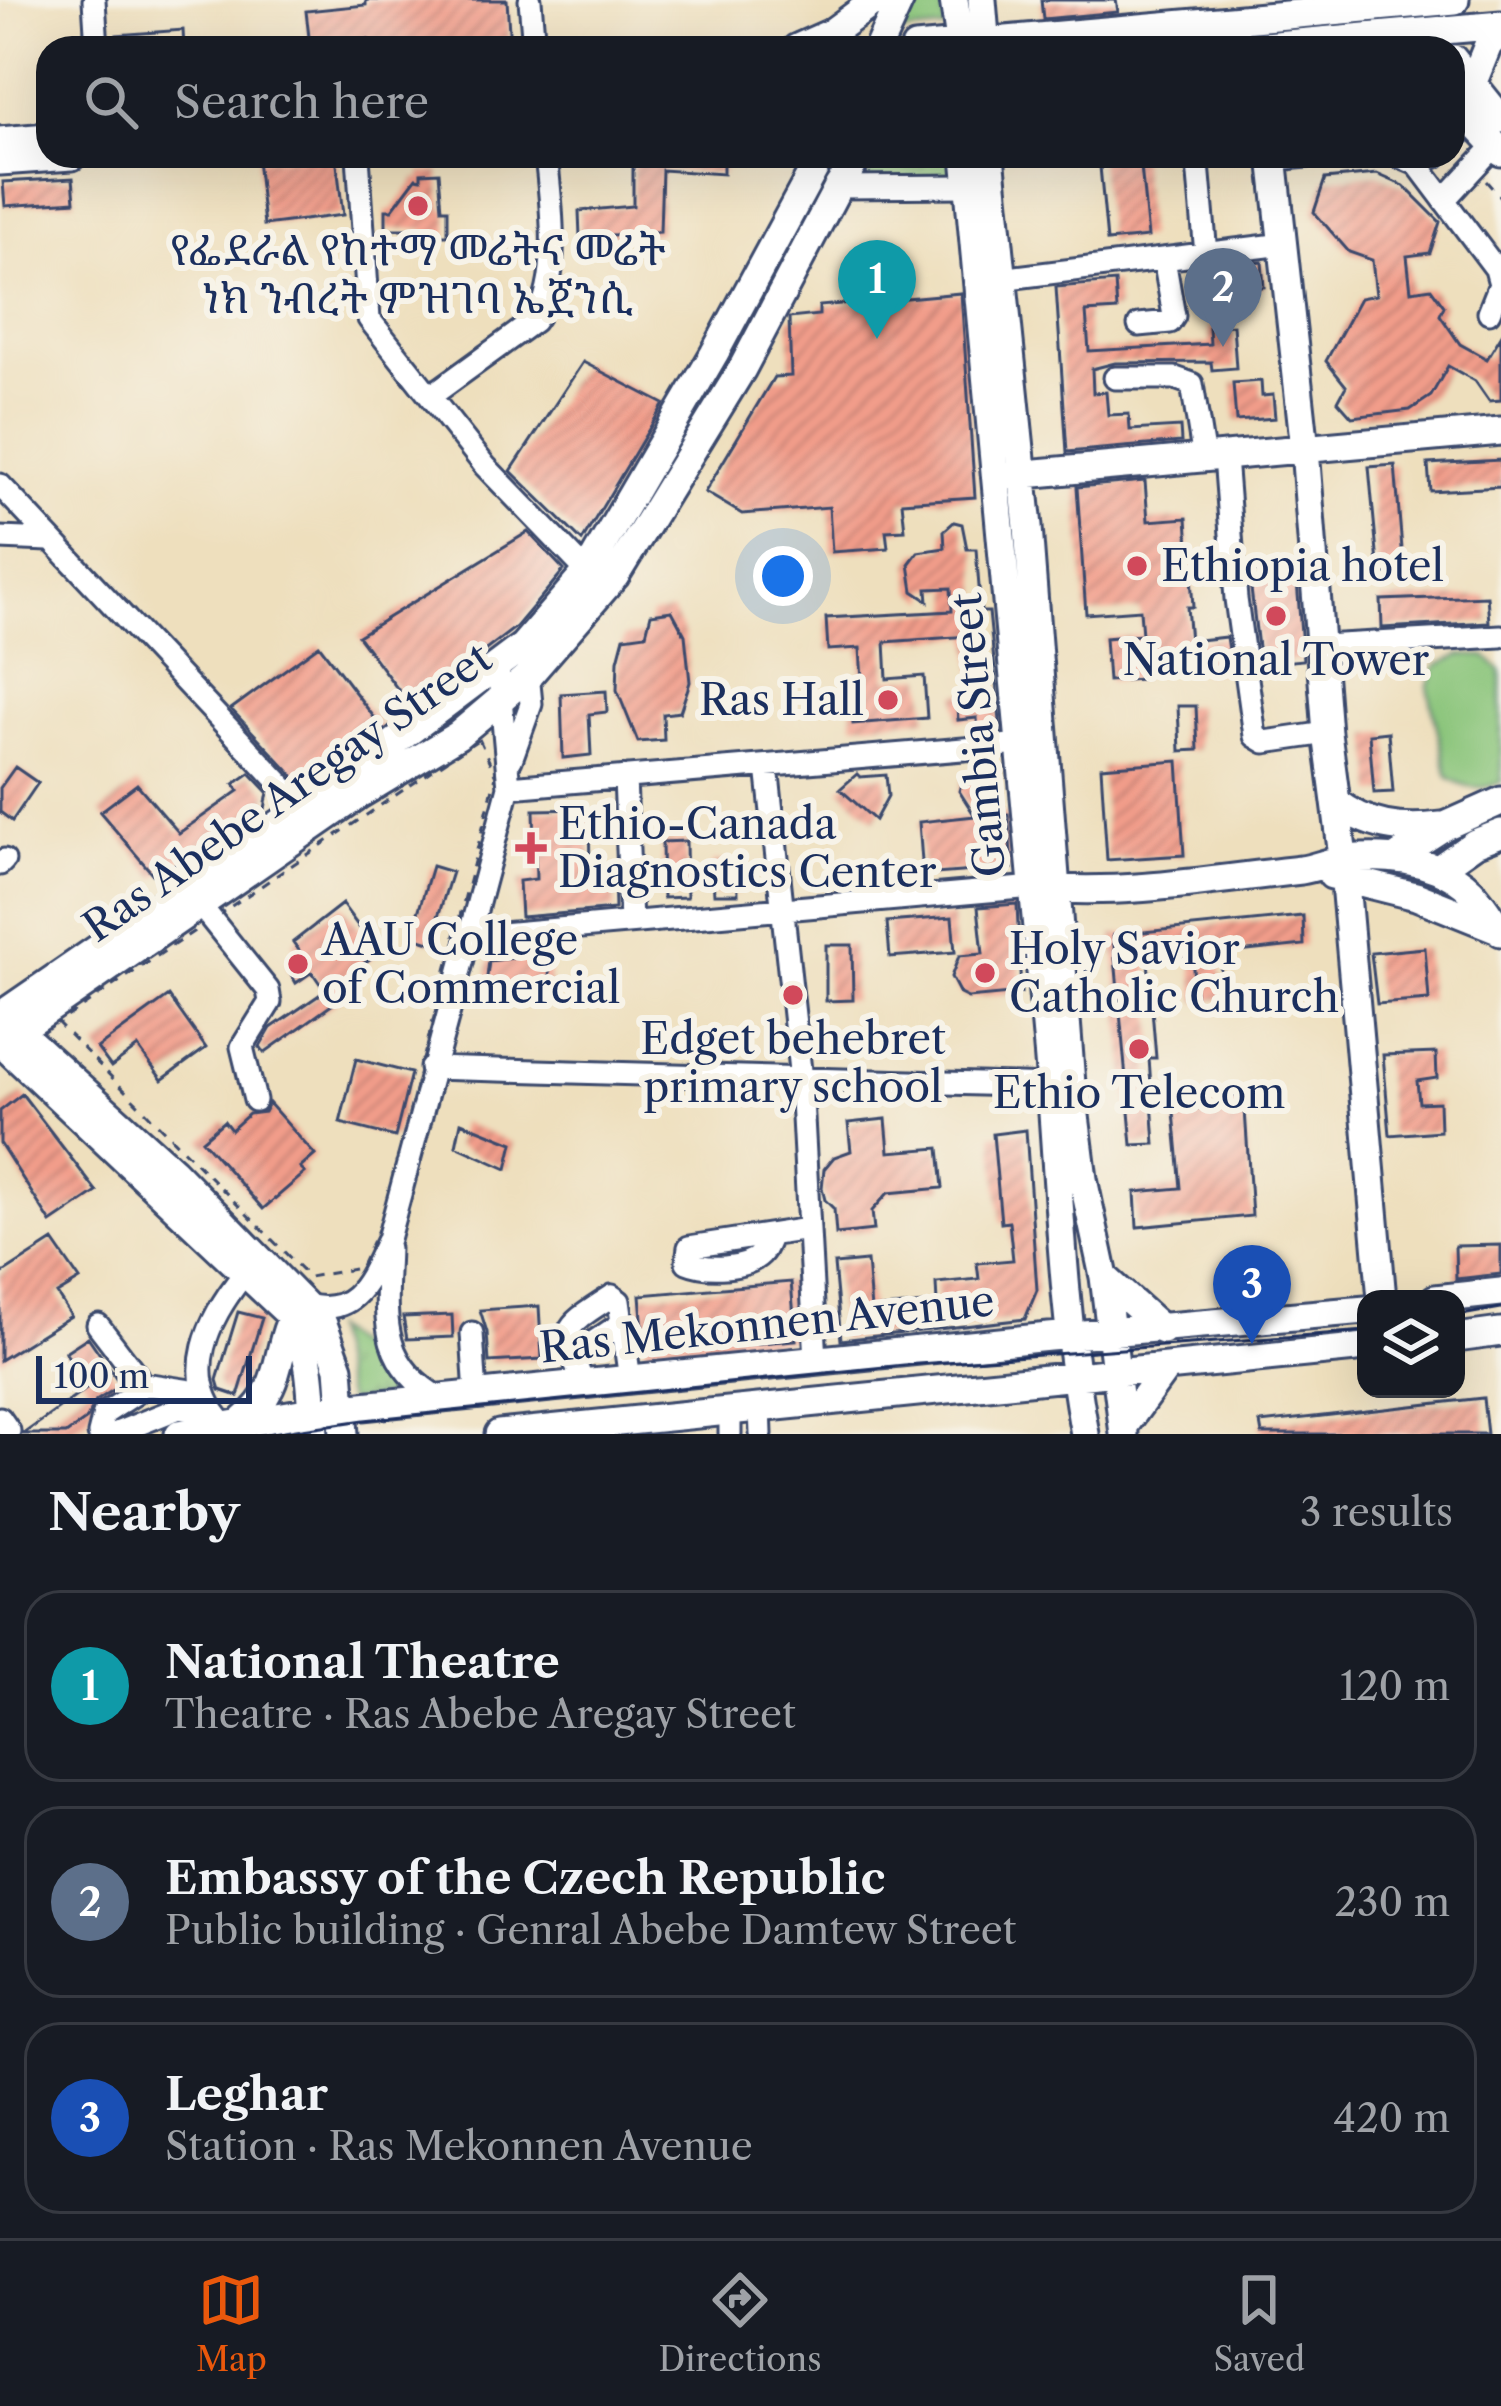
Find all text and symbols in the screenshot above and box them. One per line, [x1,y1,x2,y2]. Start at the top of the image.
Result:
search box [36,36,1465,168]
icon: search [78,69,144,135]
text: Search here [174,74,429,130]
marker: የፌደራል የከተማ መሬትና መሬት ነክ ንብረት ምዝገባ ኤጀንሲ [405,193,431,219]
place label: የፌደራል የከተማ መሬትና መሬት ነክ ንብረት ምዝገባ ኤጀንሲ [170,224,666,324]
pin: 1 [838,240,916,339]
pin: 2 [1184,248,1262,347]
place label: Ethiopia hotel [1161,540,1444,592]
your location [753,546,813,606]
marker: Ethiopia hotel [1124,553,1150,579]
street label: Gambia Street [940,591,1016,879]
marker: National Tower [1263,603,1289,629]
street label: Ras Abebe Aregay Street [73,631,501,953]
place label: National Tower [1123,634,1430,686]
place label: Ras Hall [699,674,864,726]
marker: Ras Hall [875,687,901,713]
place label: Ethio-Canada Diagnostics Center [558,798,937,898]
marker: Ethio-Canada Diagnostics Center [515,832,547,864]
place label: AAU College of Commercial [321,914,620,1014]
place label: Holy Savior Catholic Church [1009,923,1339,1023]
marker: AAU College of Commercial [285,951,311,977]
marker: Holy Savior Catholic Church [972,960,998,986]
marker: Edget behebret primary school [780,982,806,1008]
place label: Edget behebret primary school [640,1013,946,1113]
marker: Ethio Telecom [1126,1036,1152,1062]
place label: Ethio Telecom [993,1067,1285,1119]
pin: 3 [1213,1245,1291,1344]
street label: Ras Mekonnen Avenue [537,1274,997,1374]
map controls [1357,1290,1465,1398]
button: layers [1357,1290,1465,1398]
scale bar [36,1350,252,1403]
text: 100 m [54,1356,149,1397]
text: Nearby [48,1481,240,1543]
text: 3 results [1300,1488,1453,1536]
text: National Theatre [165,1634,560,1690]
text: 1 [81,1662,99,1710]
text: 120 m [1340,1662,1450,1710]
text: Theatre · Ras Abebe Aregay Street [165,1690,796,1738]
text: Embassy of the Czech Republic [165,1850,885,1906]
text: 2 [78,1878,102,1926]
text: 230 m [1335,1878,1450,1926]
text: Public building · Genral Abebe Damtew Street [165,1906,1016,1954]
text: Leghar [165,2066,328,2122]
text: 3 [79,2094,101,2142]
text: 420 m [1334,2094,1450,2142]
text: Station · Ras Mekonnen Avenue [165,2122,753,2170]
tab: Map [196,2267,267,2380]
tab: Directions [659,2267,822,2380]
tab: Saved [1213,2267,1305,2380]

